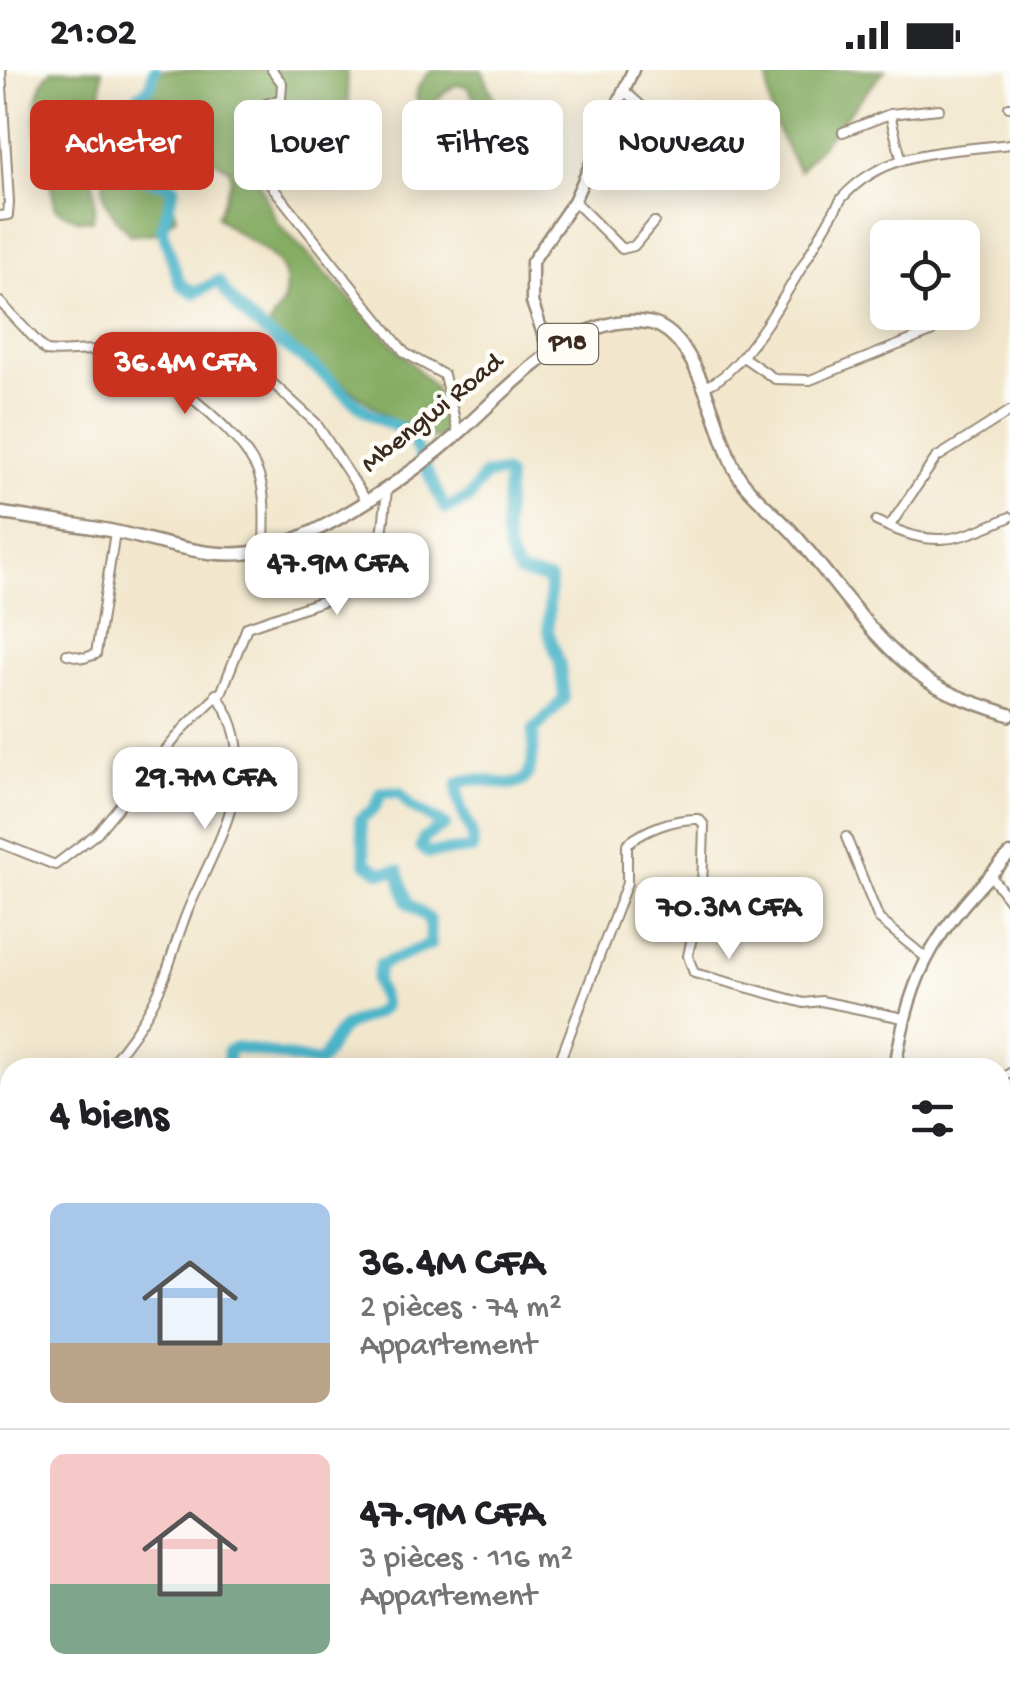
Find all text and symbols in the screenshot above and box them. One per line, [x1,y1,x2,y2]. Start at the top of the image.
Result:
text: 21:02 [50,13,136,57]
chip: Acheter [30,100,214,190]
chip: Louer [234,100,382,190]
chip: Filtres [402,100,563,190]
chip: Nouveau [583,100,780,190]
map controls [870,220,980,330]
button: locate [870,220,980,330]
road number: P18 [538,324,598,364]
pin: 36.4M CFA [71,332,299,417]
text: 36.4M CFA [115,345,255,383]
street label: Mbengwi Road [355,345,513,481]
pin: 47.9M CFA [223,533,451,618]
text: 47.9M CFA [267,546,407,584]
pin: 29.7M CFA [91,747,319,832]
text: 29.7M CFA [135,760,275,798]
pin: 70.3M CFA [615,877,843,962]
text: 70.3M CFA [657,890,801,928]
icon: filters [905,1091,960,1146]
text: 4 biens [50,1094,168,1143]
text: 36.4M CFA [360,1241,544,1290]
icon: home [130,1243,250,1363]
text: 2 pièces · 74 m² [360,1290,562,1328]
text: Appartement [360,1328,537,1366]
text: 47.9M CFA [360,1492,544,1541]
icon: home [130,1494,250,1614]
text: 3 pièces · 116 m² [360,1541,573,1579]
text: Appartement [360,1579,537,1617]

